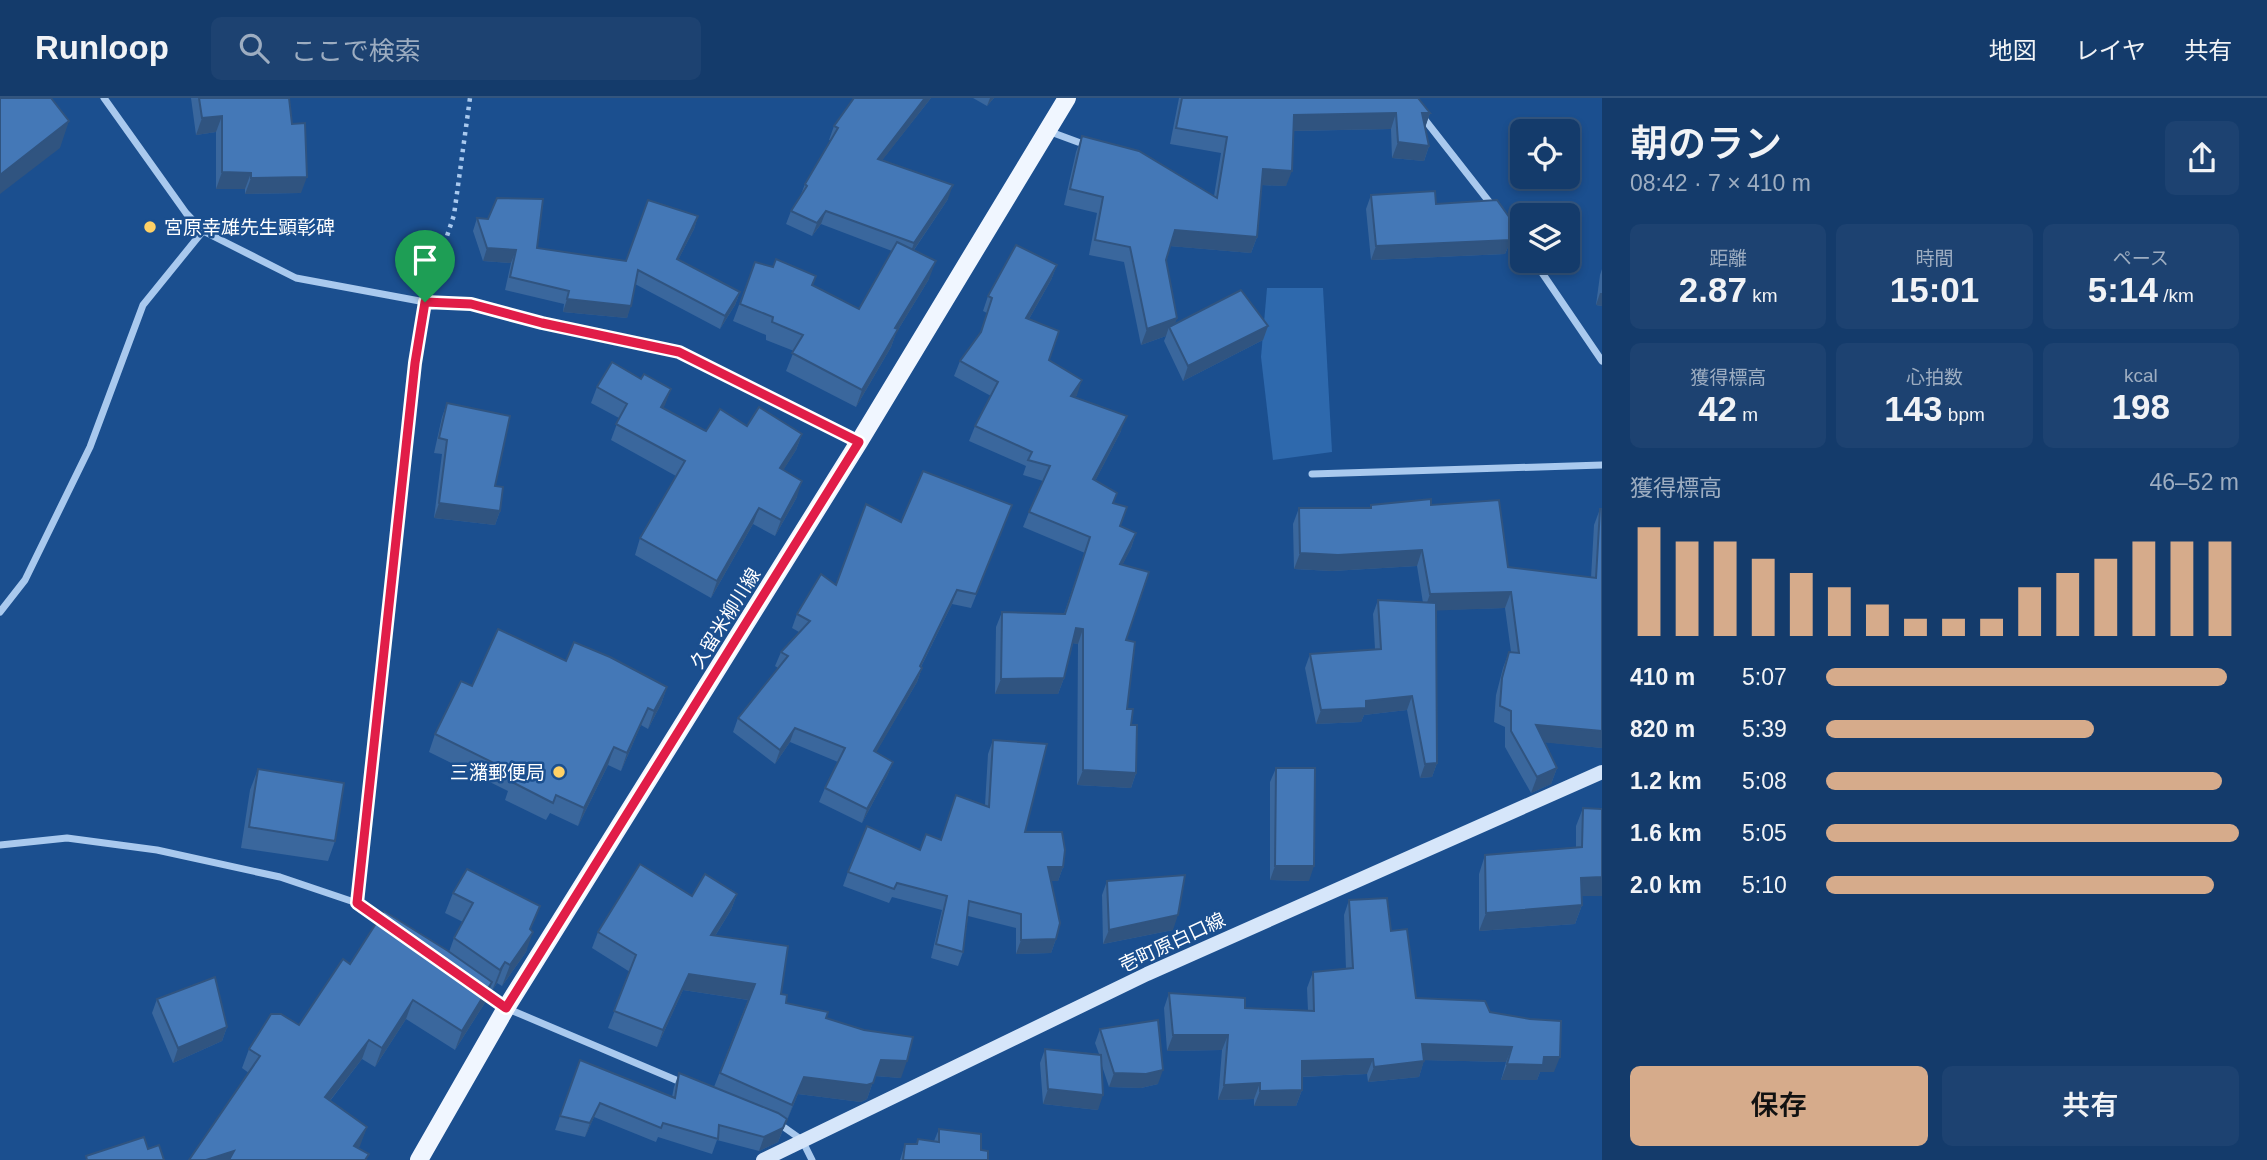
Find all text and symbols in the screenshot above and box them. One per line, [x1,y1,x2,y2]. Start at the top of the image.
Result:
search box [211,17,701,80]
text: Runloop [35,29,169,66]
icon: search [235,29,273,67]
text: ここで検索 [291,36,421,66]
text: 地図 [1989,37,2037,64]
text: レイヤ [2075,37,2146,64]
text: 共有 [2184,37,2232,64]
map controls [1510,119,1580,273]
button: locate [1510,119,1580,189]
button: share [2165,121,2239,195]
text: 朝のラン [1630,123,1782,165]
text: 08:42 · 7 × 410 m [1630,170,1811,196]
button: layers [1510,203,1580,273]
place label: 宮原幸雄先生顕彰碑 [164,217,335,238]
marker: 宮原幸雄先生顕彰碑 [142,219,158,235]
pin [395,230,455,302]
icon: arrive [406,241,444,279]
text: 距離 [1709,248,1747,269]
text: 時間 [1915,248,1954,269]
text: ペース [2113,248,2169,269]
text: 2.87 [1679,270,1747,309]
text: 15:01 [1890,270,1979,309]
text: 5:14 [2088,270,2158,309]
text: km [1747,285,1778,306]
text: /km [2158,285,2194,306]
text: kcal [2124,365,2158,386]
text: 獲得標高 [1690,367,1766,388]
text: 心拍数 [1906,367,1963,388]
text: 198 [2112,387,2170,426]
text: 42 [1698,389,1737,428]
text: 143 [1884,389,1943,428]
text: m [1737,404,1758,425]
text: bpm [1943,404,1985,425]
text: 46–52 m [2149,469,2239,495]
text: 獲得標高 [1630,475,1722,501]
street label: 久留米柳川線 [686,564,765,672]
text: 410 m [1630,664,1695,690]
text: 5:07 [1742,664,1787,690]
text: 820 m [1630,716,1695,742]
text: 5:39 [1742,716,1787,742]
place label: 三潴郵便局 [450,762,545,783]
marker: 三潴郵便局 [551,764,567,780]
text: 1.2 km [1630,768,1702,794]
text: 5:08 [1742,768,1787,794]
text: 1.6 km [1630,820,1702,846]
text: 5:05 [1742,820,1787,846]
text: 2.0 km [1630,872,1702,898]
text: 5:10 [1742,872,1787,898]
street label: 壱町原白口線 [1116,909,1228,976]
button: 保存 [1630,1066,1928,1146]
button: 共有 [1942,1066,2239,1146]

